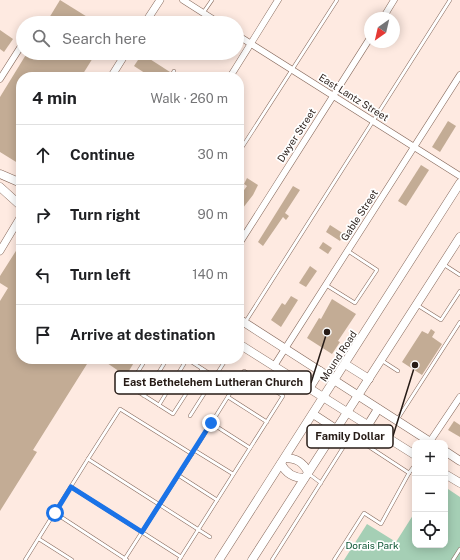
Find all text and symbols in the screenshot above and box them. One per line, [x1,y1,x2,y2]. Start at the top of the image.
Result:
north arrow [364,12,400,48]
search box [16,16,244,60]
icon: search [30,27,52,49]
text: Search here [62,30,146,47]
street label: East Lantz Street [317,71,391,123]
text: 4 min [32,88,77,108]
text: Walk · 260 m [150,91,228,106]
street label: Dwyer Street [274,106,318,164]
icon: ahead [32,144,54,166]
text: Continue [70,146,135,163]
text: 30 m [198,147,228,162]
street label: Gable Street [338,187,380,243]
icon: right [32,204,54,226]
text: Turn right [70,206,140,223]
text: 90 m [198,207,228,222]
icon: left [32,264,54,286]
text: Turn left [70,266,131,283]
text: 140 m [192,267,228,282]
icon: arrive [32,324,54,346]
text: Arrive at destination [70,326,215,343]
street label: Mound Road [317,328,359,384]
callout: East Bethelehem Lutheran Church [115,371,311,394]
text: East Bethelehem Lutheran Church [123,376,303,388]
route end [202,414,220,432]
callout: Family Dollar [307,425,393,448]
text: Family Dollar [315,430,385,442]
map controls [412,440,448,548]
button: + [412,440,448,476]
button: − [412,476,448,512]
route start [46,504,64,522]
button: locate [412,512,448,548]
park label: Dorais Park [345,539,399,551]

